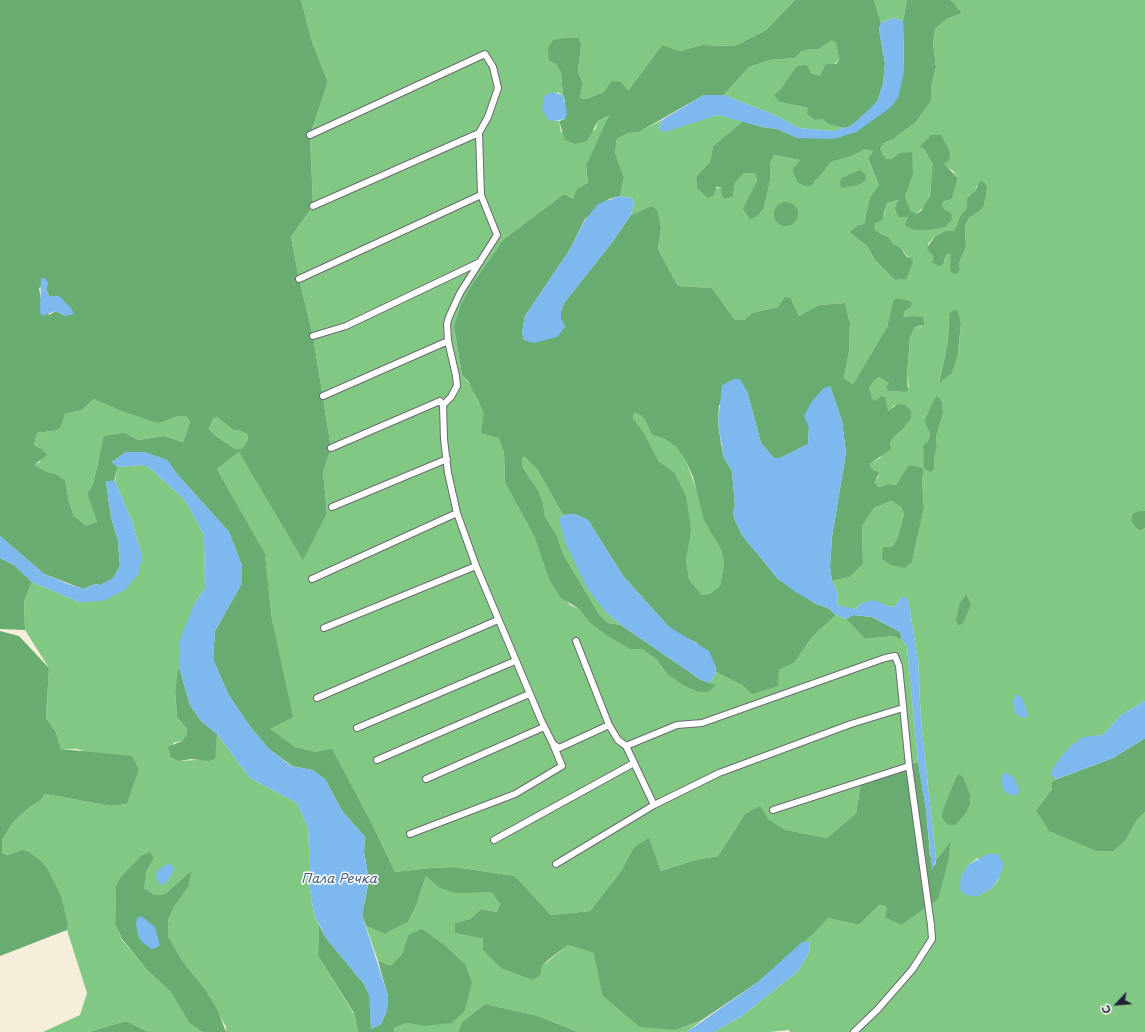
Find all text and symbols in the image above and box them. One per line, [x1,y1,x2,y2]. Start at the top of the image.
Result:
water label: Пала Речка [301,871,377,887]
north arrow [1097,984,1137,1024]
text: С [1096,1002,1115,1017]

